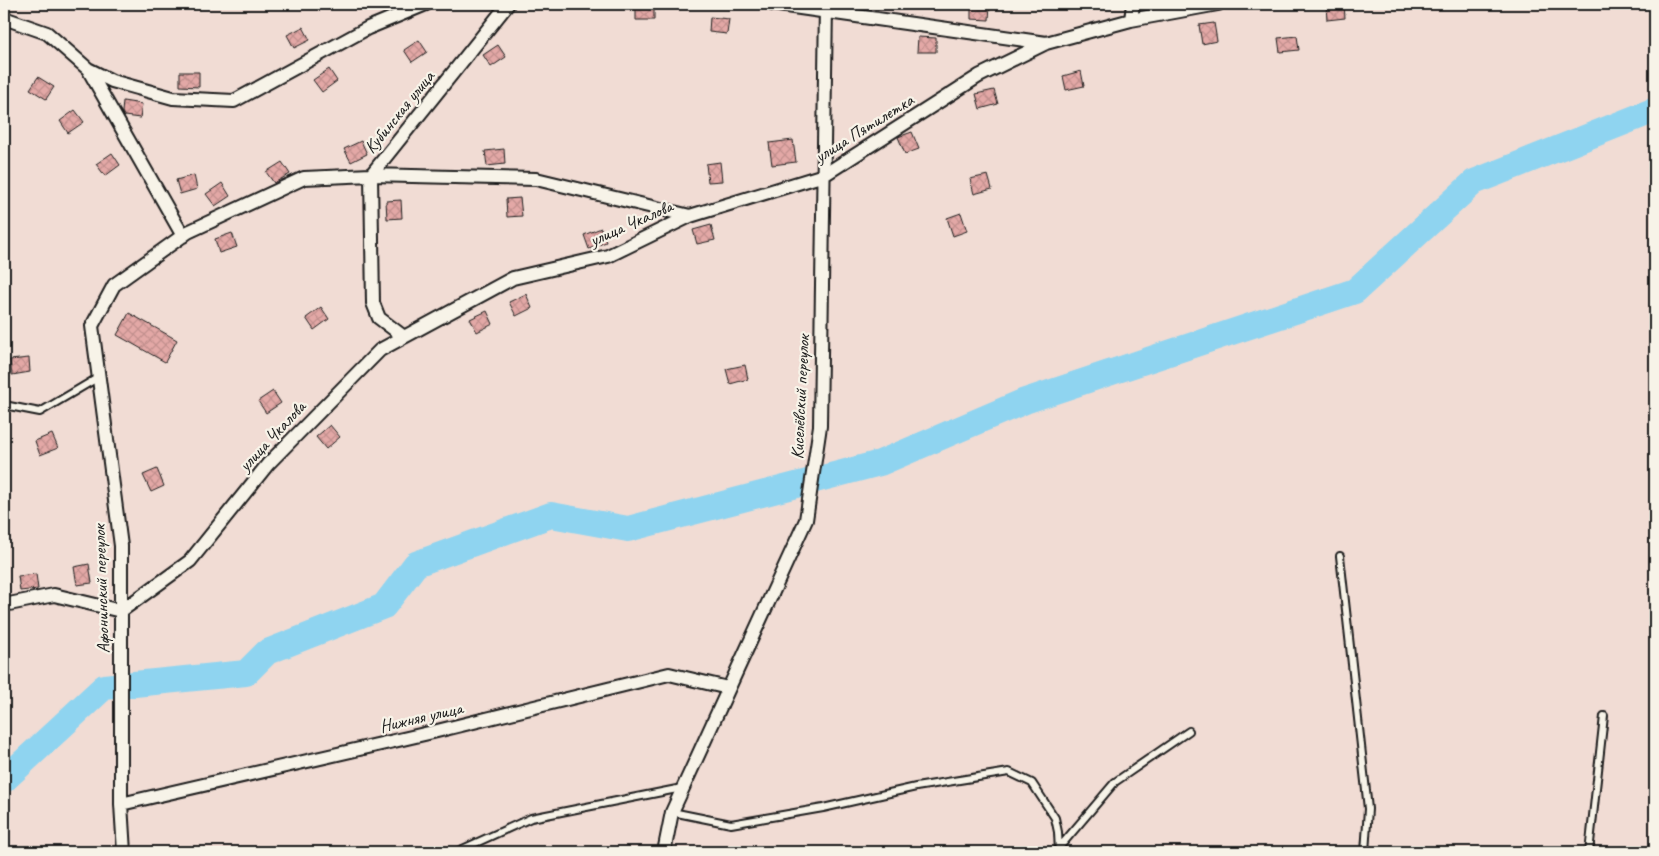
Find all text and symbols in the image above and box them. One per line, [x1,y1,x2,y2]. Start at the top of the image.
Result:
street label: Кубинская улица [359,65,440,158]
street label: улица Пятилетка [810,88,919,168]
street label: улица Чкалова [585,194,677,251]
street label: Киселёвский переулок [786,332,814,460]
street label: улица Чкалова [233,395,311,477]
street label: Афонинский переулок [88,522,114,654]
street label: Нижняя улица [377,696,466,737]

